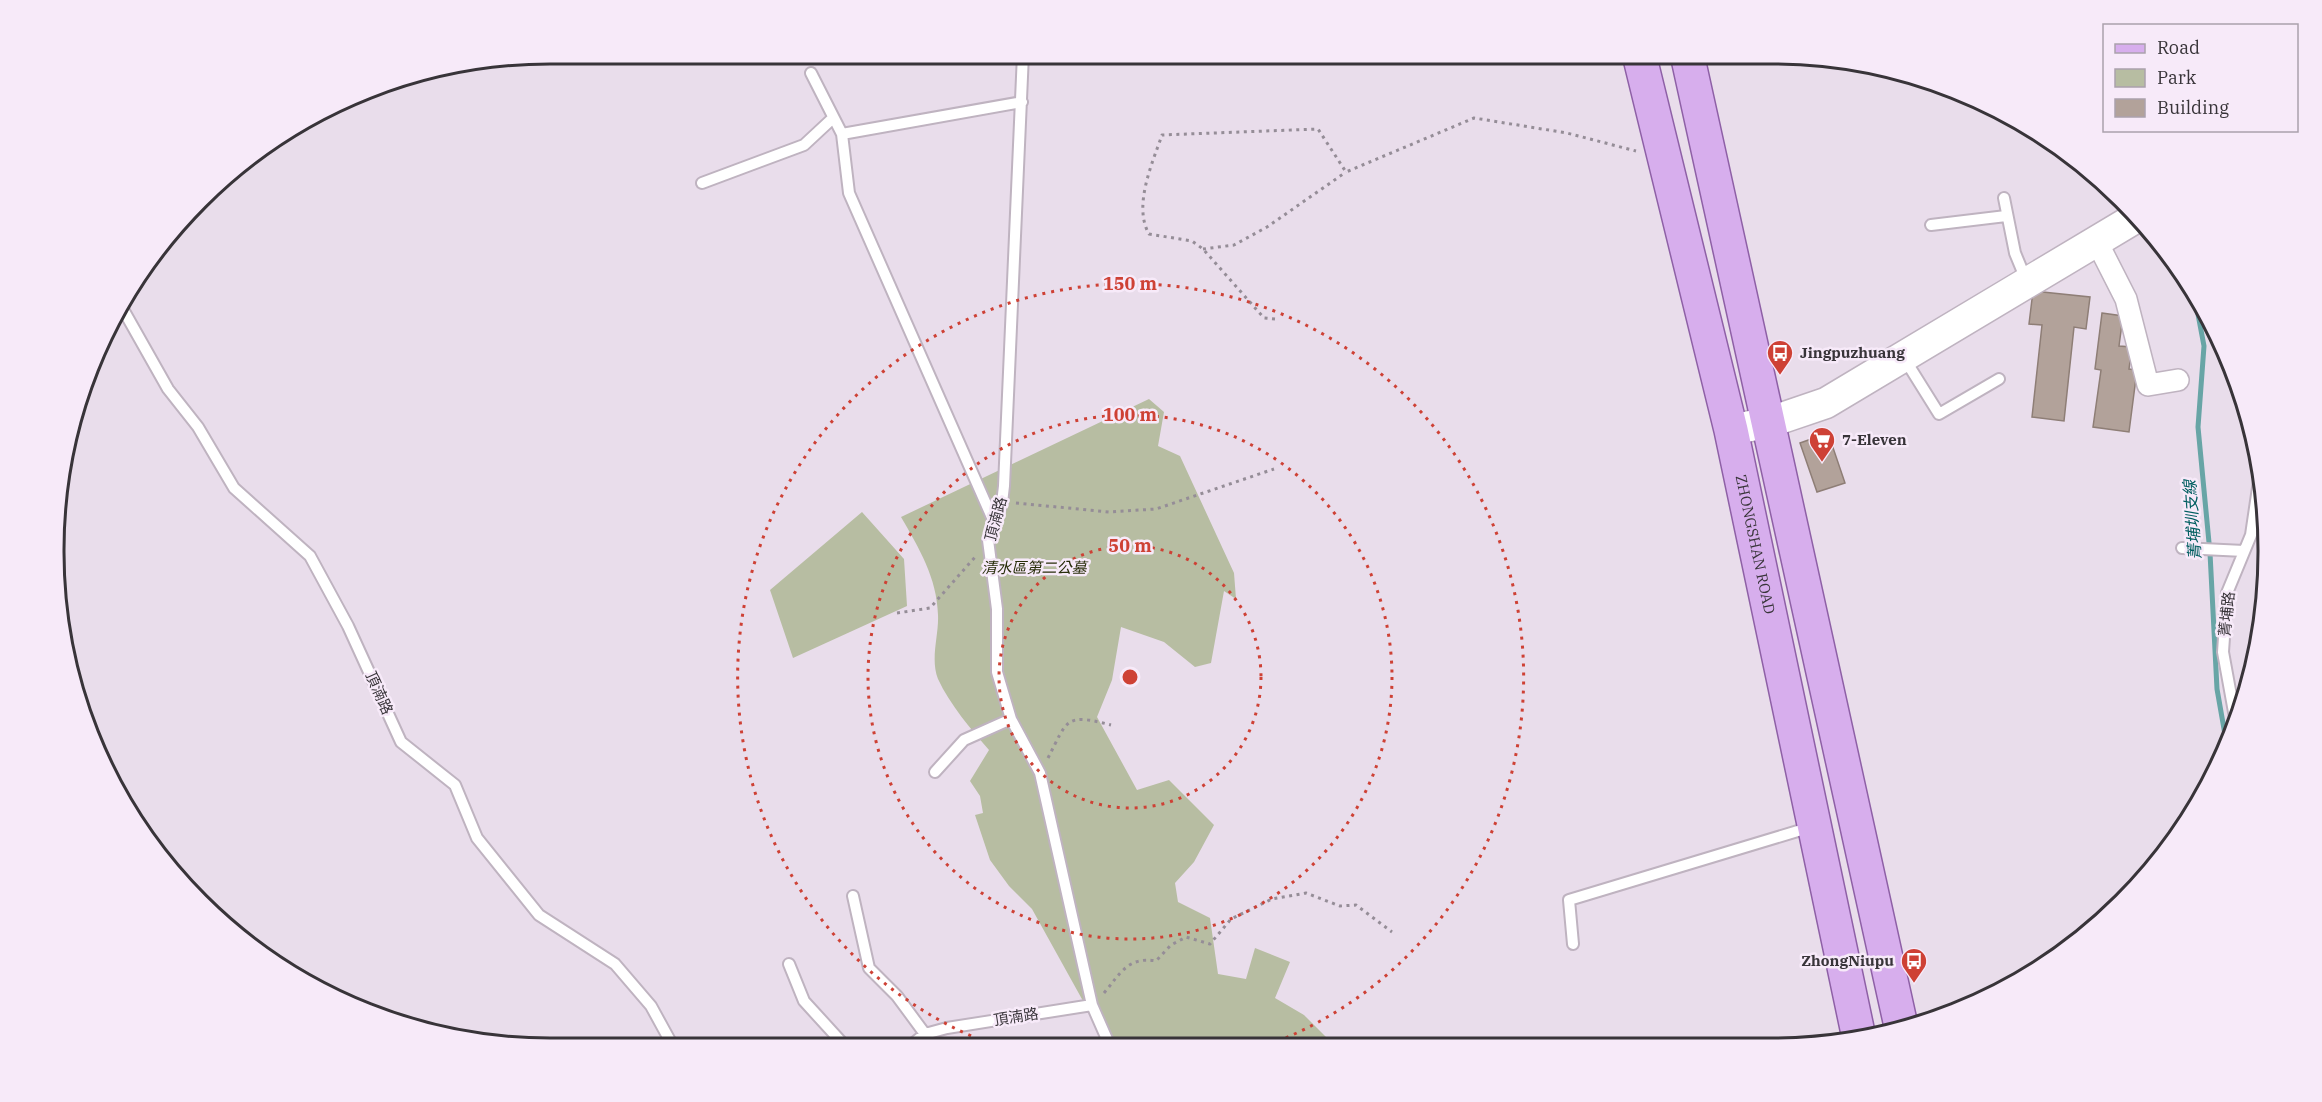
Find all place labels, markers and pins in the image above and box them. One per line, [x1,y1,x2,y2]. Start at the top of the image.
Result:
bus stop icon: Jingpuzhuang [1765,338,1795,376]
place label: Jingpuzhuang [1800,343,1905,362]
supermarket icon: 7-Eleven [1807,425,1837,463]
place label: 7-Eleven [1842,430,1907,449]
centre of rings [1120,667,1140,687]
bus stop icon: ZhongNiupu [1899,946,1929,984]
place label: ZhongNiupu [1801,951,1894,970]

